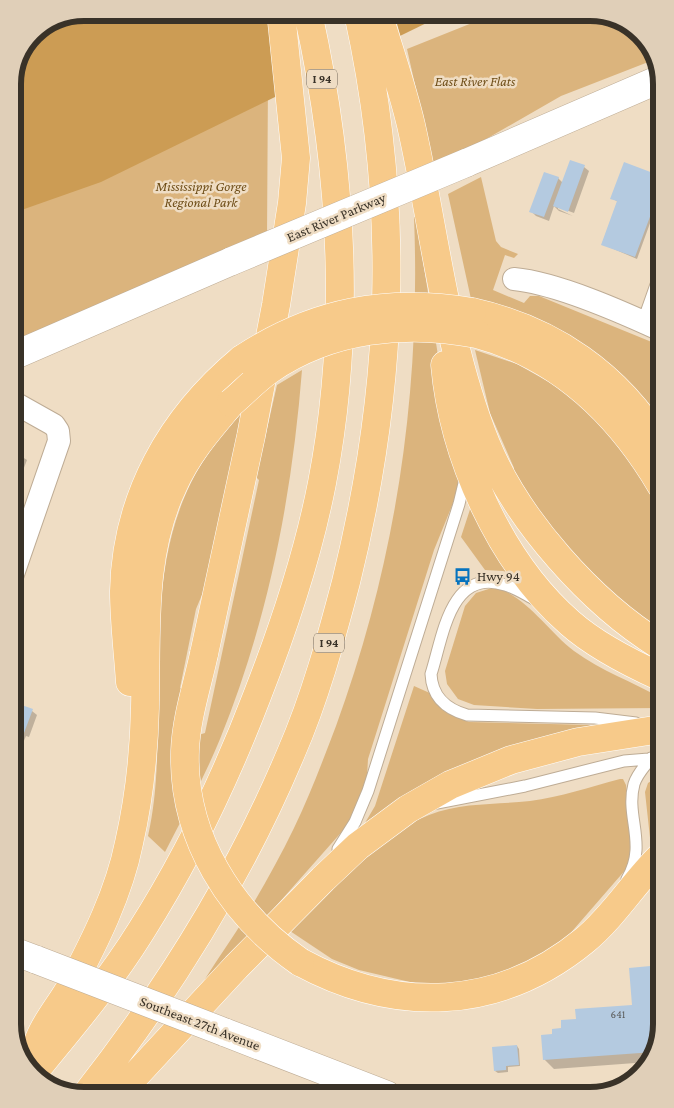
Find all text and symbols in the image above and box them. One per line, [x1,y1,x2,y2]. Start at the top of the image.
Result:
road number: I 94 [307,70,337,88]
park label: East River Flats [435,73,516,89]
park label: Mississippi Gorge Regional Park [154,178,247,210]
street label: East River Parkway [284,189,388,245]
bus stop icon: Hwy 94 [453,566,473,586]
place label: Hwy 94 [477,568,520,584]
road number: I 94 [314,634,344,652]
street label: Southeast 27th Avenue [138,993,262,1053]
house number: 641 [611,1008,626,1020]

